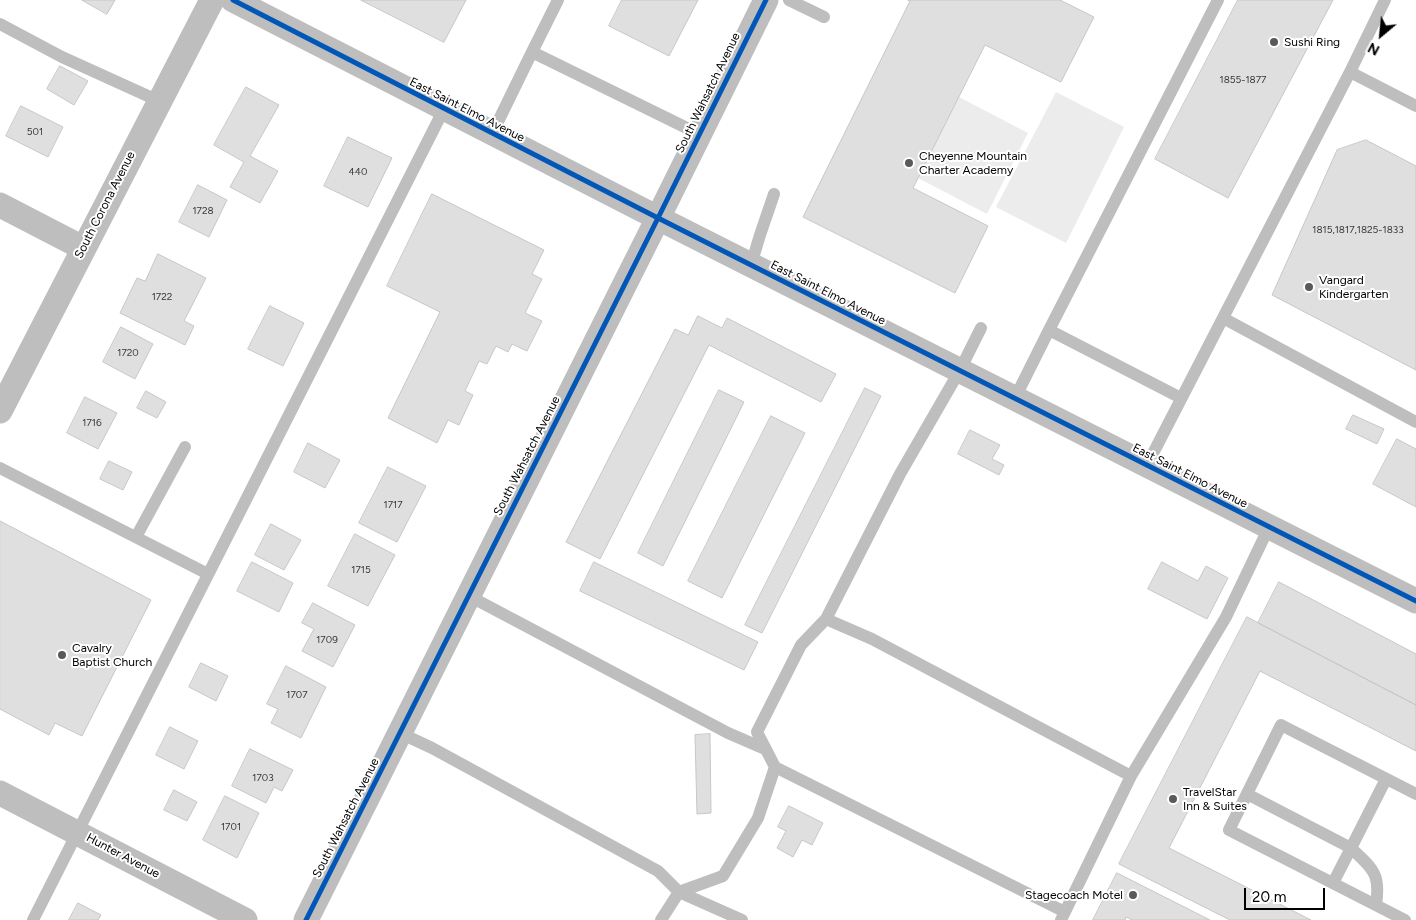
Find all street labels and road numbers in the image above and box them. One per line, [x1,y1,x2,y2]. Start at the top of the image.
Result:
street label: South Wahsatch Avenue [673,31,743,155]
street label: East Saint Elmo Avenue [407,75,527,145]
street label: South Corona Avenue [72,149,138,261]
street label: East Saint Elmo Avenue [768,258,888,328]
street label: South Wahsatch Avenue [491,394,563,518]
street label: East Saint Elmo Avenue [1130,441,1250,511]
street label: South Wahsatch Avenue [310,756,382,880]
street label: Hunter Avenue [84,831,162,881]

